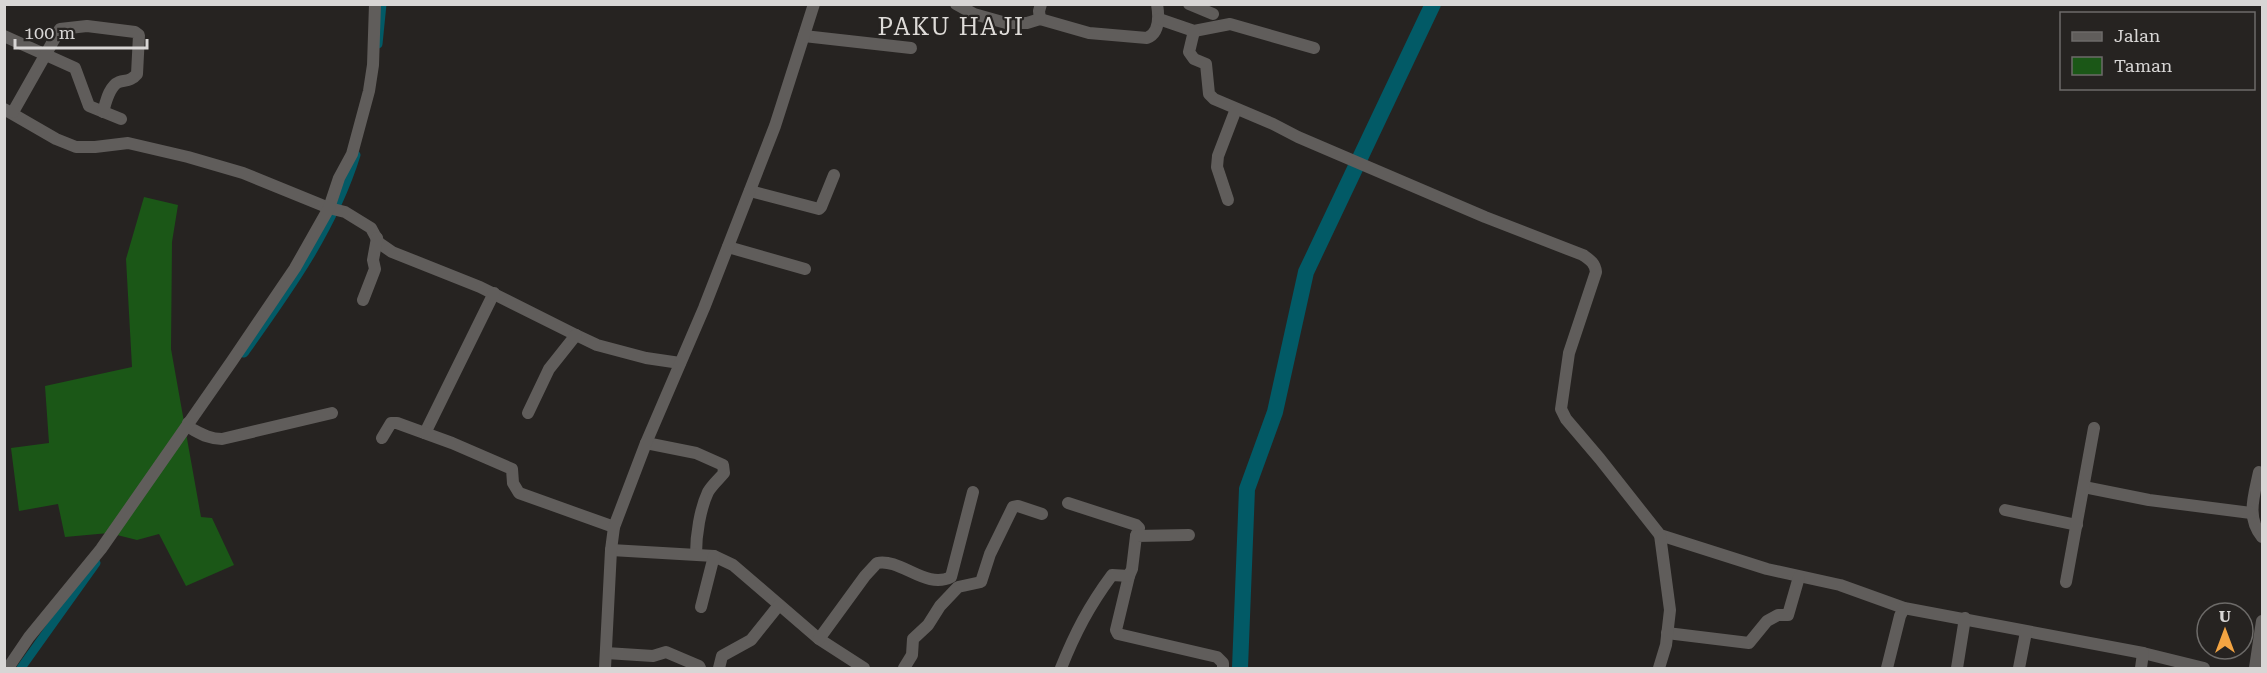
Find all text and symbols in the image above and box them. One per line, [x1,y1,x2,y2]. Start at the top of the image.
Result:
scale bar [15,12,147,50]
legend [2060,12,2255,90]
district label: PAKU HAJI [877,13,1025,41]
text: 100 m [24,22,75,43]
text: Jalan [2114,25,2161,46]
text: Taman [2114,55,2173,76]
north arrow [2195,601,2255,661]
text: U [2219,607,2231,626]

